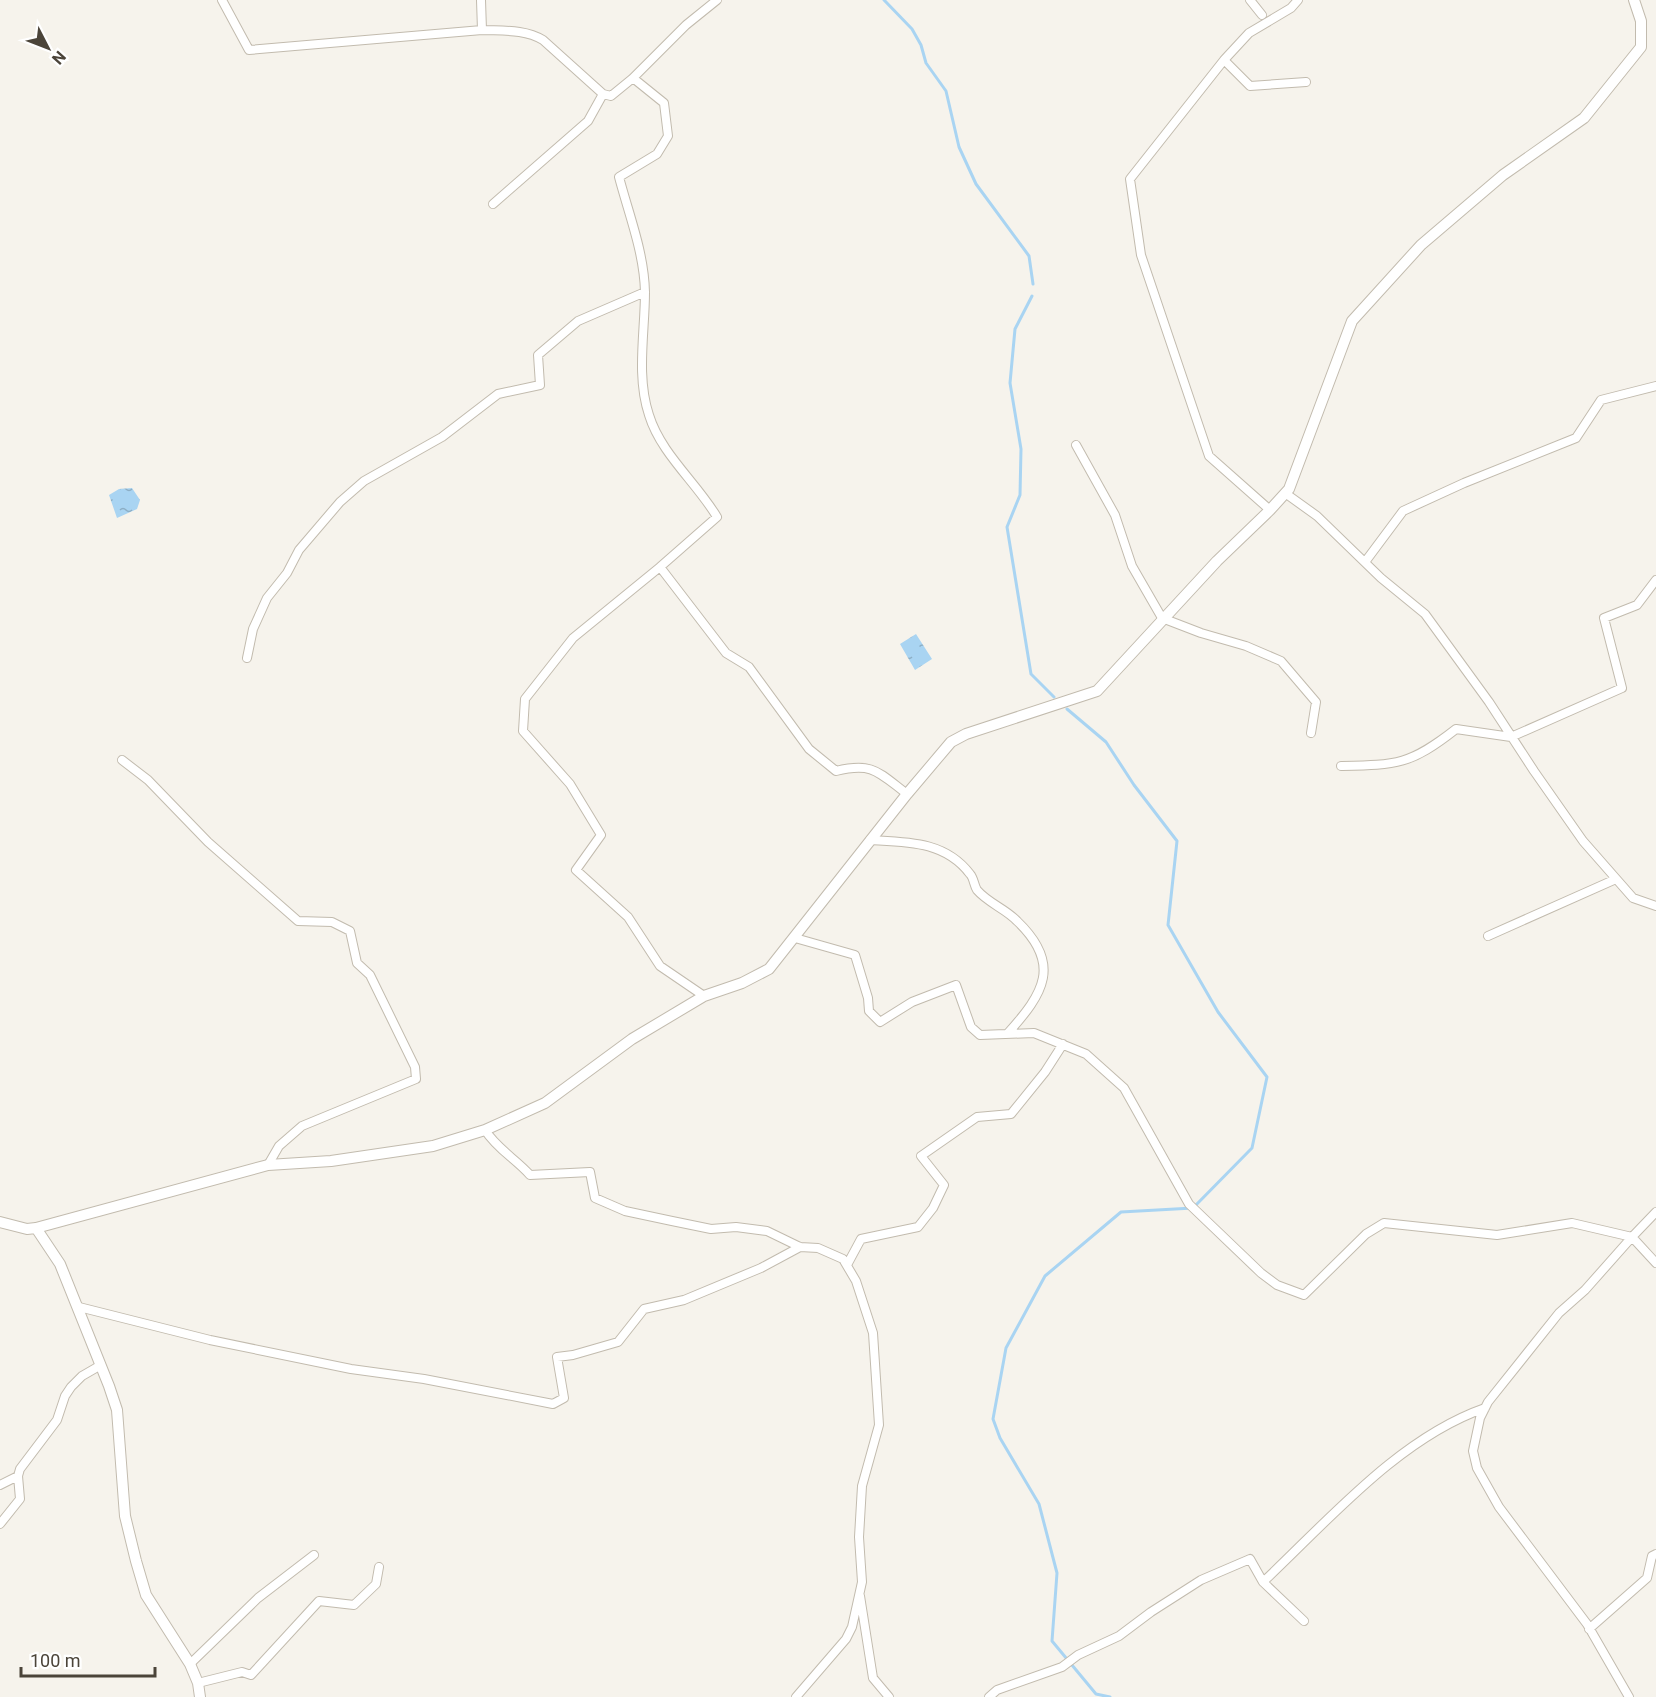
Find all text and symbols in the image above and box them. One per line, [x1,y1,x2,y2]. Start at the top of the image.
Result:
north arrow [18,18,78,78]
text: N [48,47,70,68]
scale bar [21,1640,154,1678]
text: 100 m [30,1650,81,1671]

